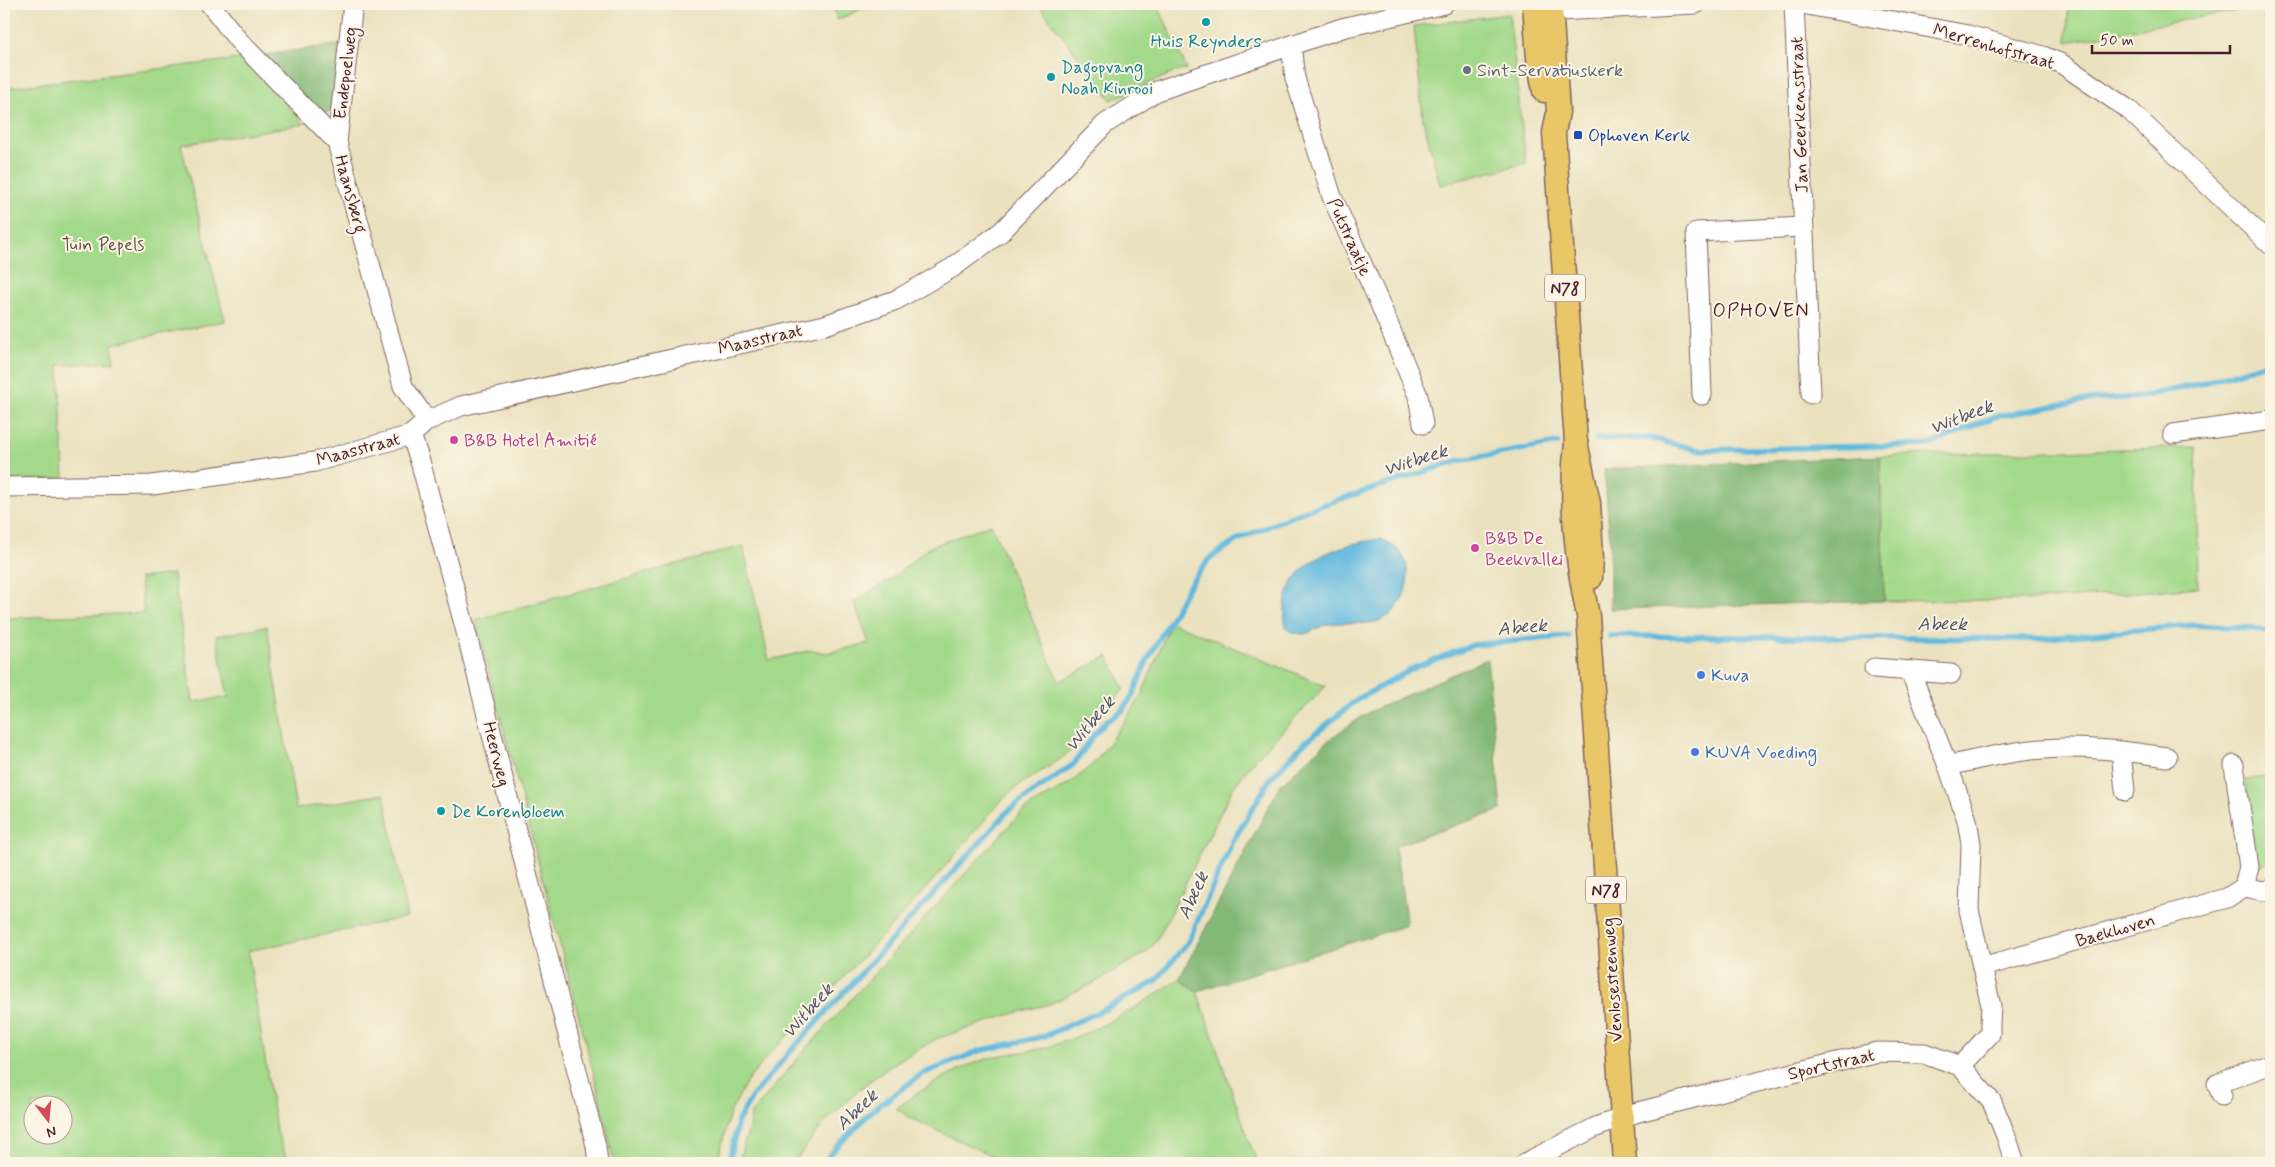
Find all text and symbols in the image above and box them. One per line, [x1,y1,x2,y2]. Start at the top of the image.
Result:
marker: Huis Reynders [1200,16,1212,28]
street label: Merrenhofstraat [1930,18,2058,76]
scale bar [2092,22,2230,54]
street label: Endepoelweg [328,25,365,121]
place label: Huis Reynders [1151,30,1261,54]
text: 50 m [2100,31,2134,51]
street label: Jan Geerkensstraat [1785,36,1815,194]
place label: Dagopvang Noah Kinrooi [1061,56,1153,101]
place label: Sint-Servatiuskerk [1477,59,1623,83]
marker: Sint-Servatiuskerk [1461,64,1473,76]
marker: Dagopvang Noah Kinrooi [1045,71,1057,83]
place label: Ophoven Kerk [1588,124,1690,148]
marker: Ophoven Kerk [1572,129,1584,141]
street label: Haansberg [326,152,372,237]
street label: Putstraatje [1321,195,1377,280]
park label: Tuin Pepels [62,233,144,257]
road number: N78 [1545,274,1585,302]
district label: OPHOVEN [1713,298,1809,325]
street label: Maasstraat [716,319,805,361]
water label: Witbeek [1926,393,1998,441]
street label: Maasstraat [314,427,403,473]
place label: B&B Hotel Amitié [464,429,597,453]
marker: B&B Hotel Amitié [448,434,460,446]
water label: Witbeek [1380,438,1452,483]
place label: B&B De Beekvallei [1485,527,1563,572]
marker: B&B De Beekvallei [1469,542,1481,554]
water label: Abeek [1917,612,1968,637]
water label: Abeek [1496,613,1549,642]
place label: Kuva [1711,664,1749,688]
marker: Kuva [1695,669,1707,681]
water label: Witbeek [1059,690,1122,757]
street label: Heerweg [476,719,516,789]
place label: KUVA Voeding [1705,741,1817,766]
marker: KUVA Voeding [1689,746,1701,758]
place label: De Korenbloem [451,800,565,824]
marker: De Korenbloem [435,805,447,817]
water label: Abeek [1172,867,1215,923]
road number: N78 [1586,876,1626,904]
street label: Baekhoven [2073,908,2158,954]
street label: Venlosesteenweg [1597,917,1630,1043]
water label: Witbeek [777,977,840,1044]
street label: Sportstraat [1785,1043,1877,1087]
water label: Abeek [830,1083,885,1136]
north arrow [22,1094,72,1144]
text: N [44,1122,58,1141]

